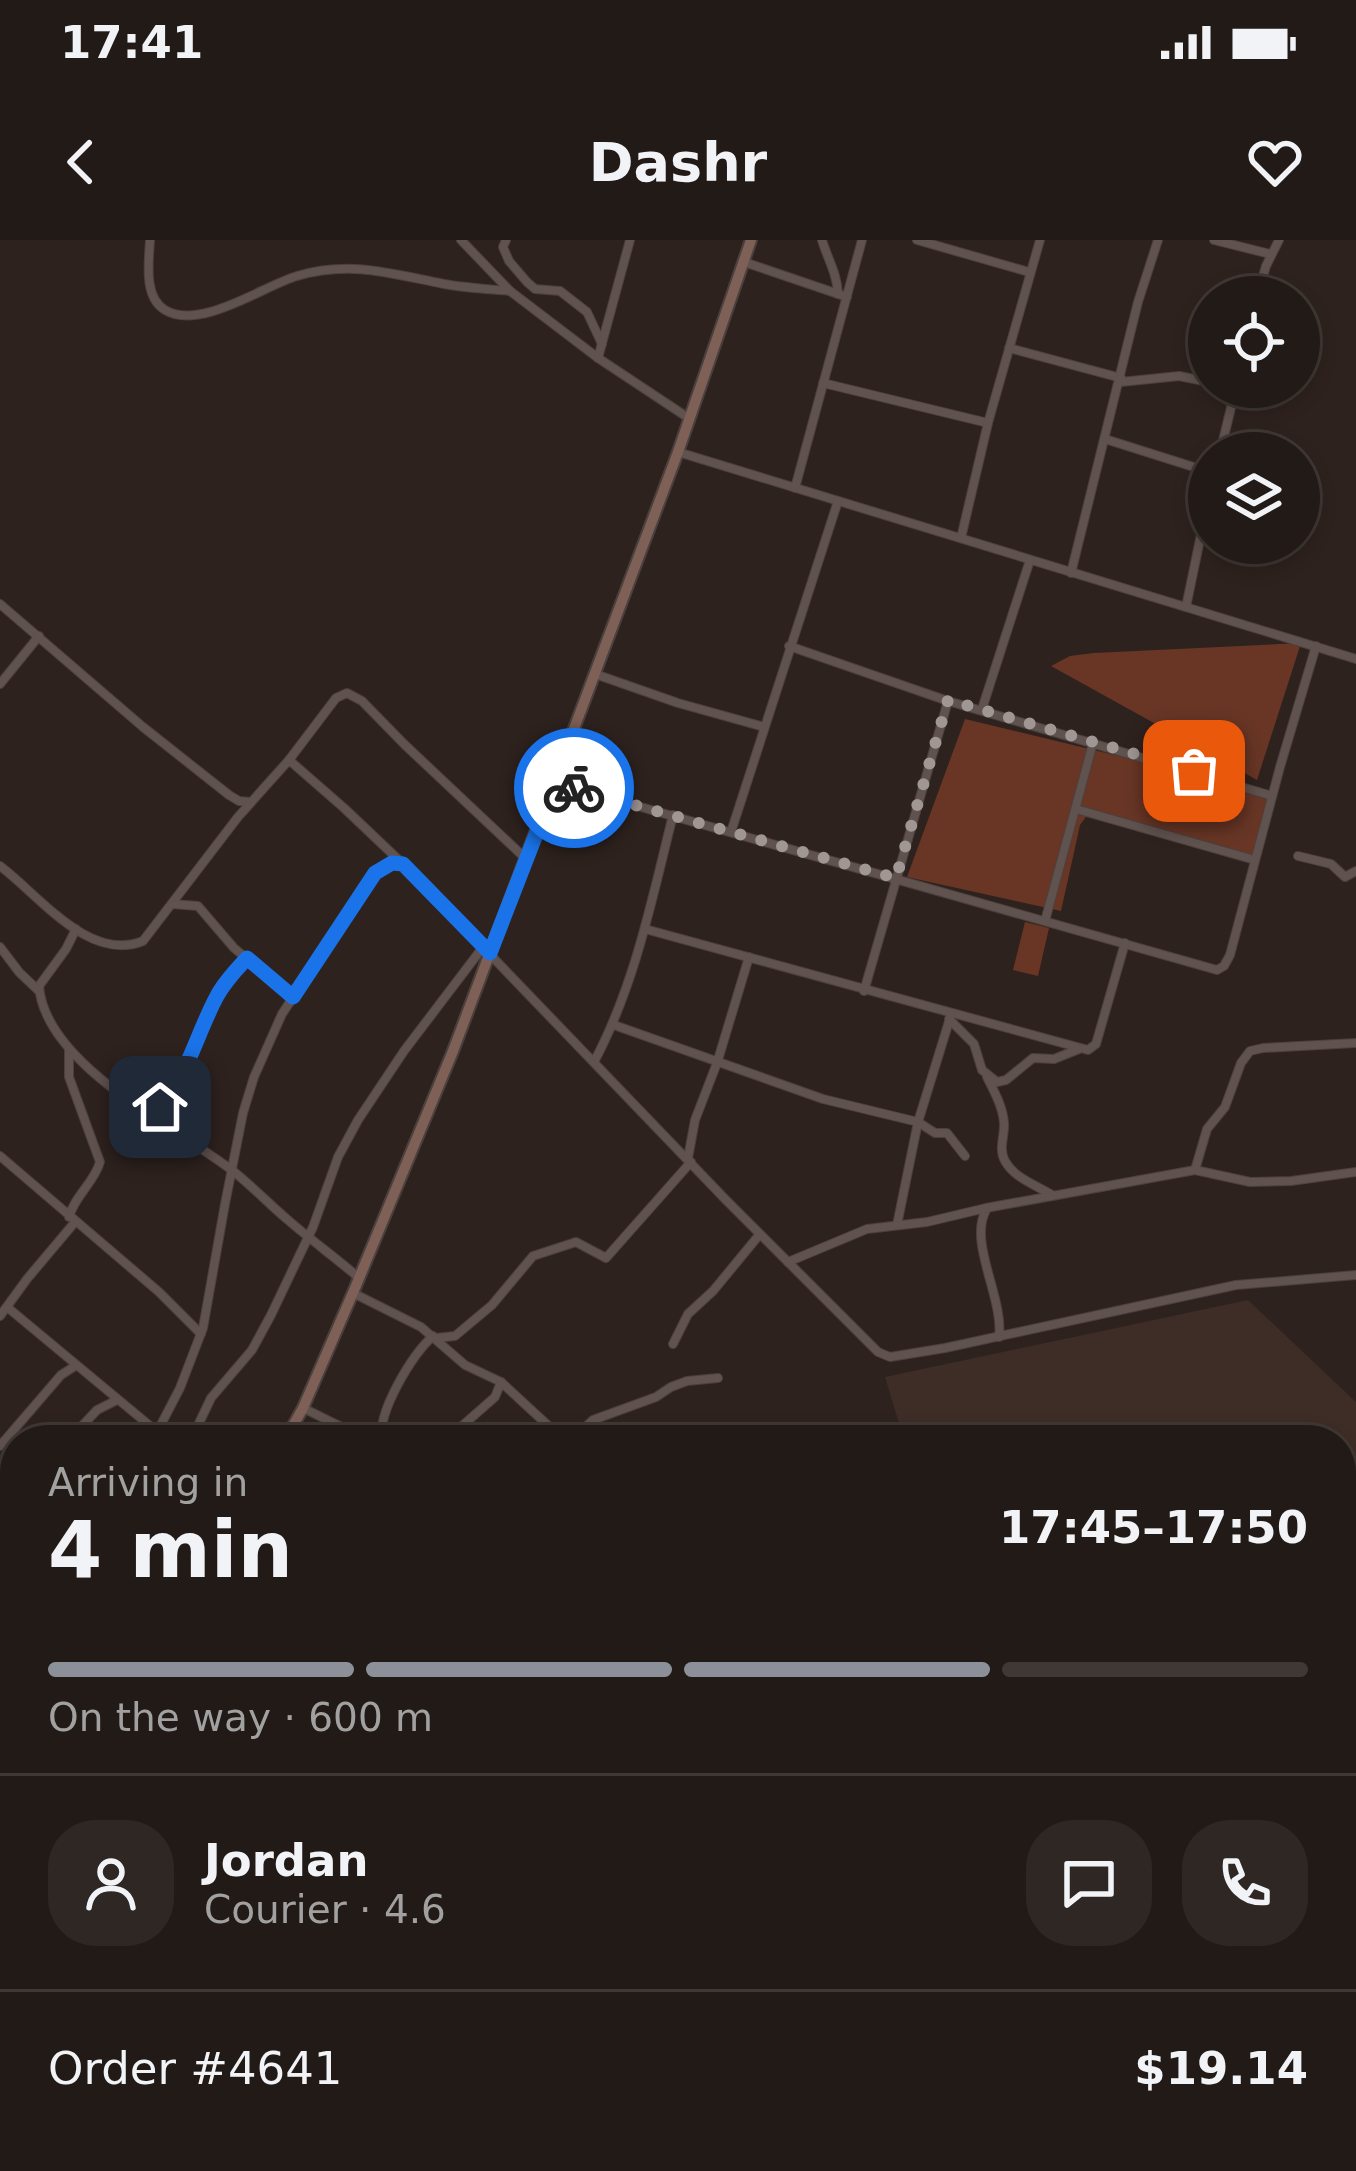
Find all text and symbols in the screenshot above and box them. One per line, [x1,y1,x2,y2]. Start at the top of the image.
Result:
text: 17:41 [60,16,203,69]
icon: back [48,129,114,195]
icon: heart [1242,129,1308,195]
text: Dashr [589,131,767,194]
map controls [1188,276,1320,564]
button: locate [1188,276,1320,408]
button: layers [1188,432,1320,564]
pin [1143,720,1245,822]
courier [514,728,634,848]
icon: bag [1161,738,1227,804]
icon: bike [541,755,607,821]
pin [109,1056,211,1158]
icon: home [127,1074,193,1140]
text: Arriving in [48,1460,248,1505]
text: 17:45–17:50 [999,1501,1308,1554]
text: 4 min [48,1505,293,1595]
text: On the way · 600 m [48,1695,433,1740]
button: person [48,1820,174,1946]
button: chat [1026,1820,1152,1946]
button: phone [1182,1820,1308,1946]
text: Jordan [204,1834,368,1887]
text: Courier · 4.6 [204,1887,446,1932]
text: Order #4641 [48,2042,342,2095]
text: $19.14 [1134,2042,1308,2095]

